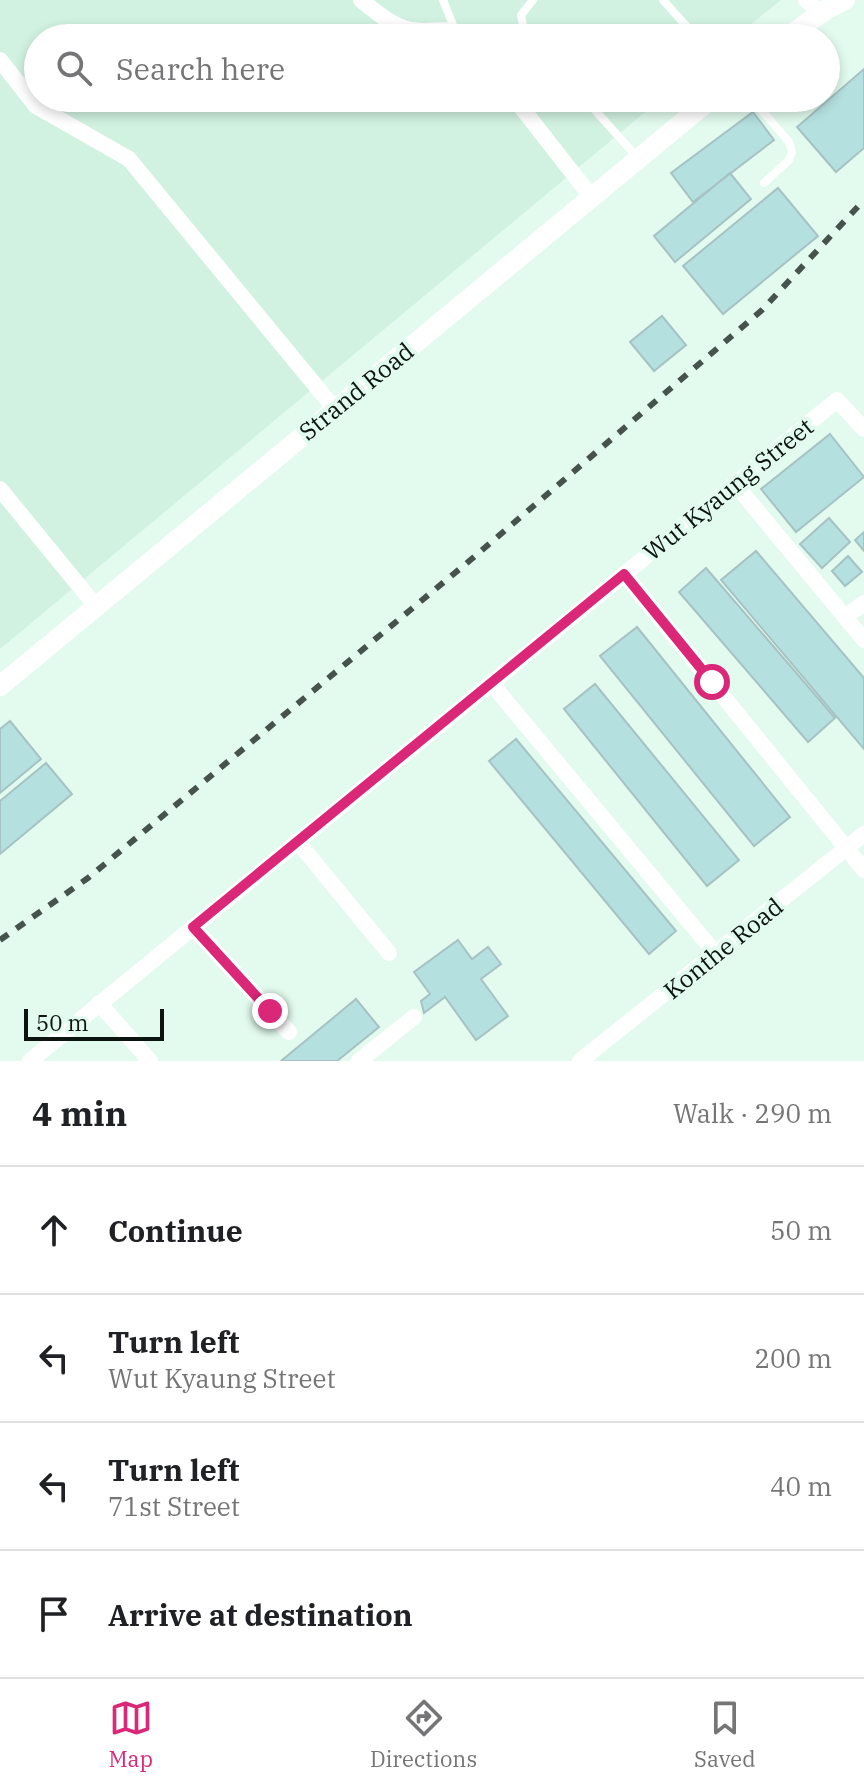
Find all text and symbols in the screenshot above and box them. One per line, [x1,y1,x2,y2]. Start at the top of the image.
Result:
search box [24,24,840,112]
icon: search [52,46,96,90]
text: Search here [116,49,285,88]
street label: Strand Road [292,335,420,447]
street label: Wut Kyaung Street [636,410,820,568]
route start [694,664,730,700]
street label: Konthe Road [657,890,789,1006]
route end [252,993,288,1029]
scale bar [24,1005,164,1041]
text: 50 m [36,1008,88,1037]
text: 4 min [32,1091,127,1135]
text: Walk · 290 m [673,1096,832,1130]
icon: ahead [32,1208,76,1252]
text: Continue [108,1211,243,1250]
text: 50 m [770,1213,832,1247]
text: Turn left [108,1322,240,1361]
icon: left [32,1336,76,1380]
text: 200 m [754,1341,832,1375]
text: Wut Kyaung Street [108,1361,336,1395]
text: Turn left [108,1450,240,1489]
icon: left [32,1464,76,1508]
text: 40 m [770,1469,832,1503]
text: 71st Street [108,1489,240,1523]
icon: arrive [32,1592,76,1636]
text: Arrive at destination [108,1595,413,1634]
tab: Map [108,1696,153,1773]
tab: Directions [370,1696,477,1773]
tab: Saved [694,1696,756,1773]

